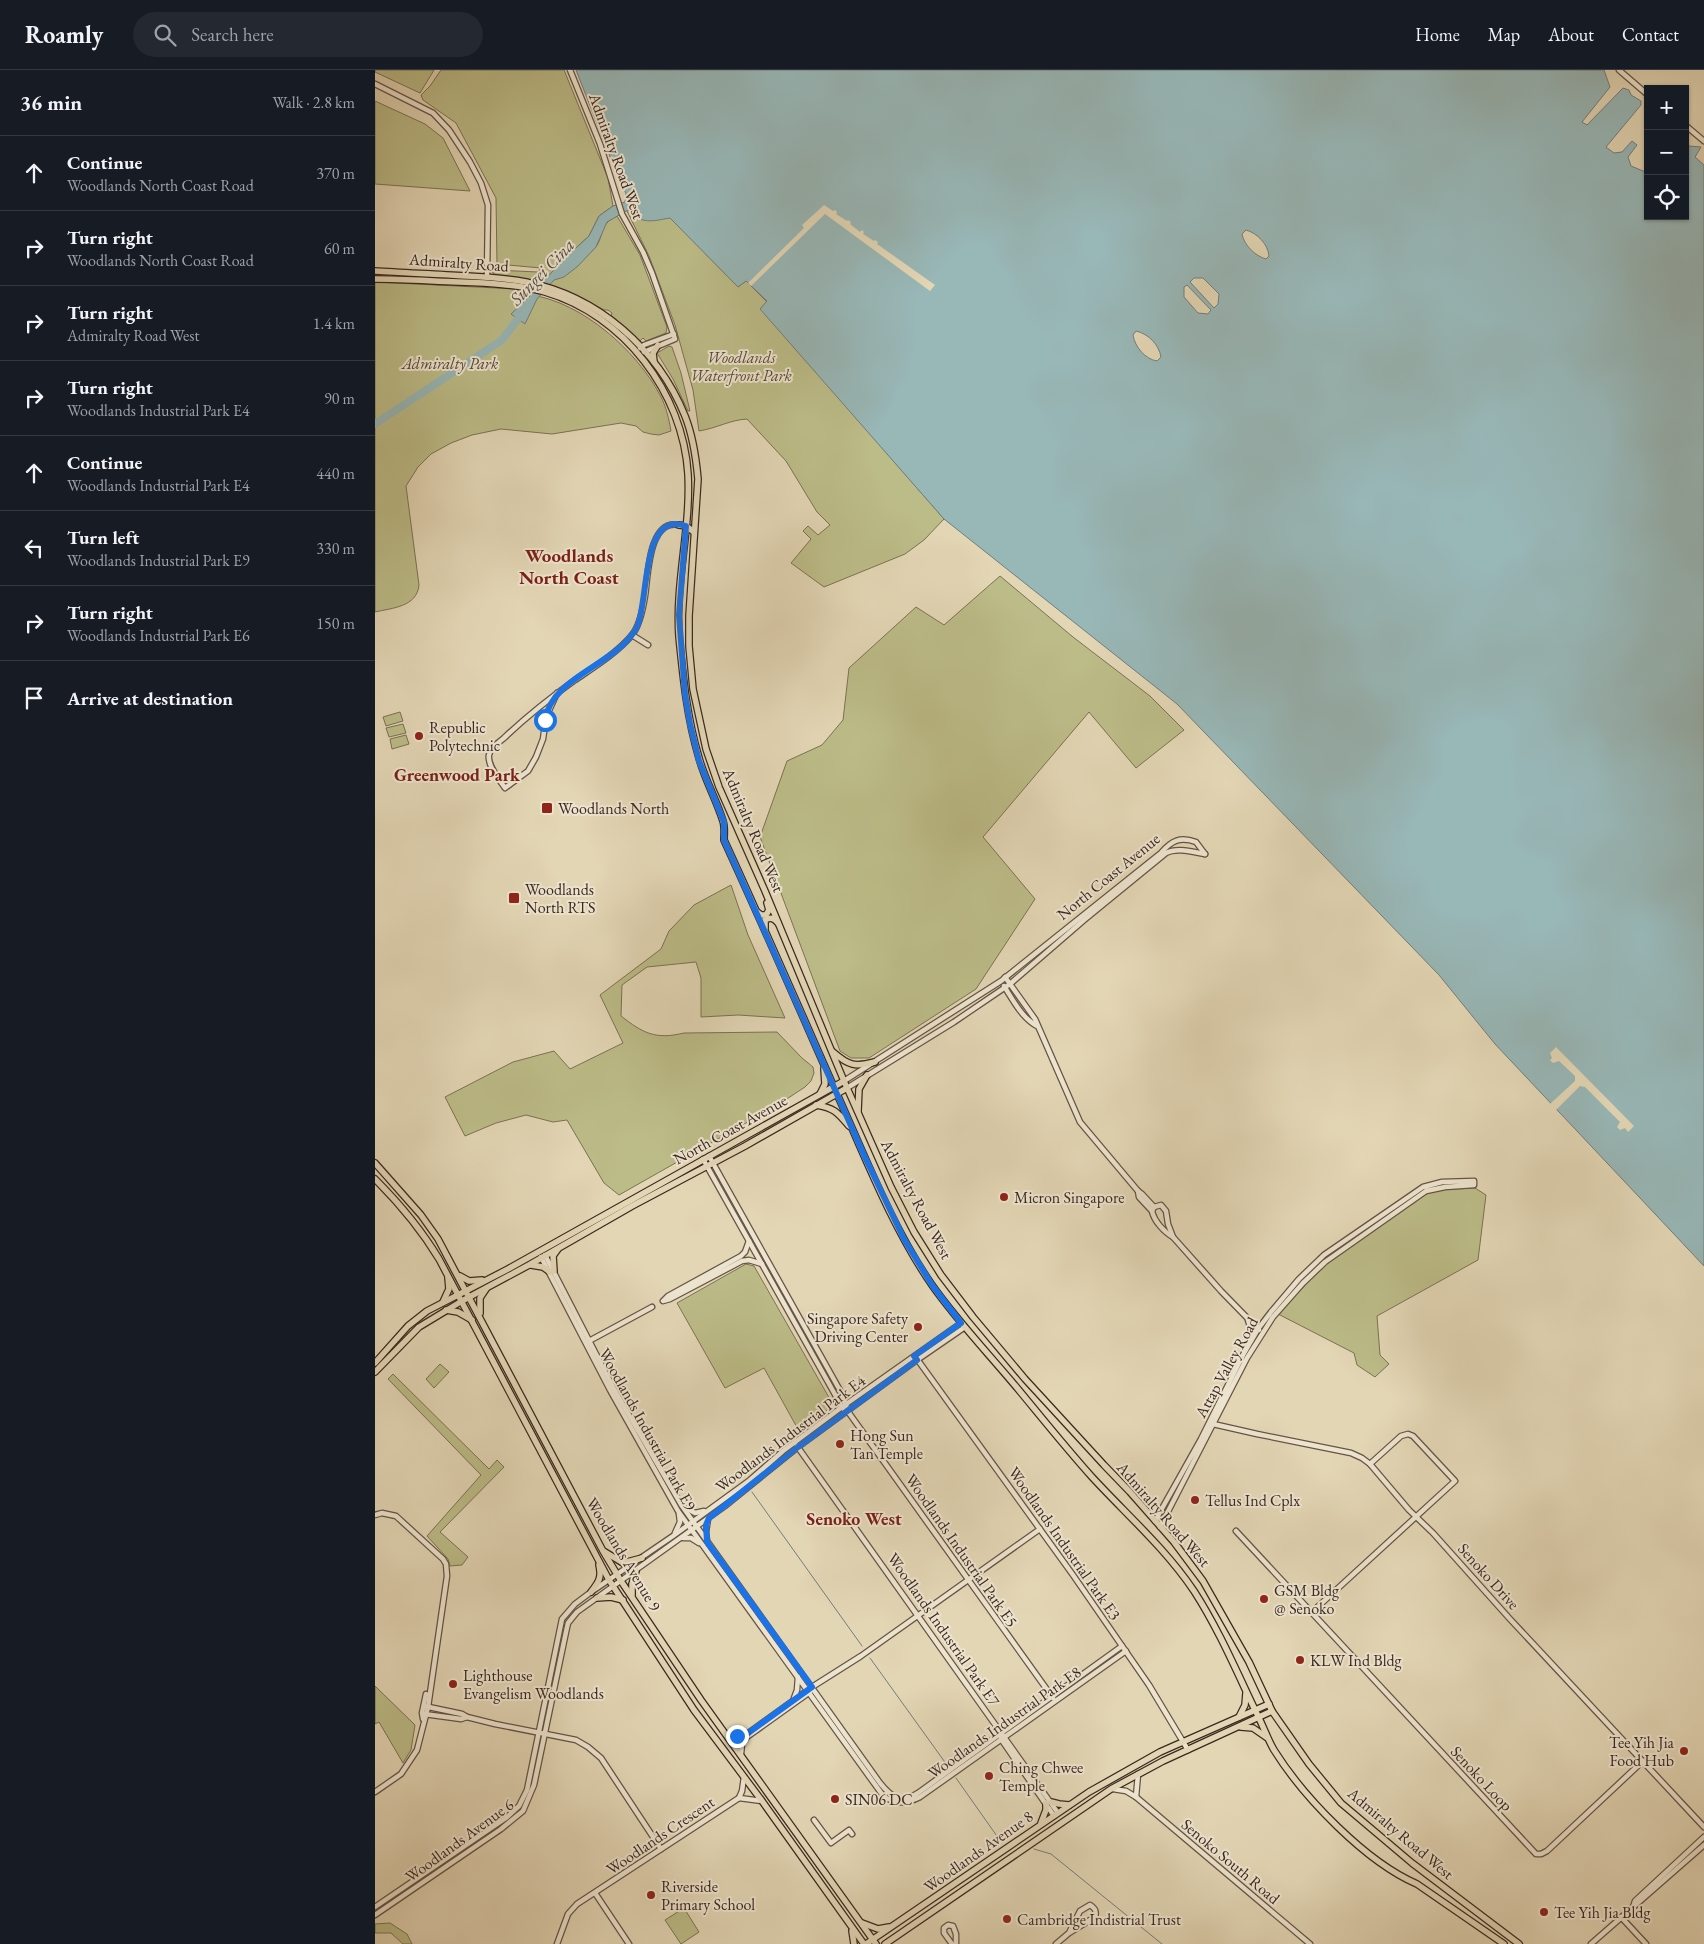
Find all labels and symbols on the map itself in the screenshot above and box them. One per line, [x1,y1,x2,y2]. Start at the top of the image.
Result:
street label: Admiralty Road West [584,89,649,222]
water label: Sungei Cina [503,233,580,311]
street label: Admiralty Road [407,248,510,277]
park label: Woodlands Waterfront Park [690,347,793,386]
park label: Admiralty Park [401,353,499,374]
district label: Woodlands North Coast [519,543,619,590]
route start [534,709,557,732]
place label: Republic Polytechnic [429,717,500,756]
marker: Republic Polytechnic [413,730,425,742]
district label: Greenwood Park [394,763,521,786]
street label: Admiralty Road West [718,764,789,895]
place label: Woodlands North [558,798,669,819]
marker: Woodlands North [540,801,554,815]
street label: North Coast Avenue [1052,828,1164,925]
place label: Woodlands North RTS [525,879,595,918]
marker: Woodlands North RTS [507,891,521,905]
street label: North Coast Avenue [670,1089,791,1169]
street label: Admiralty Road West [876,1135,957,1263]
place label: Micron Singapore [1014,1187,1124,1208]
marker: Micron Singapore [998,1191,1010,1203]
place label: Singapore Safety Driving Center [807,1308,909,1347]
street label: Attap Valley Road [1190,1312,1263,1422]
marker: Singapore Safety Driving Center [912,1321,924,1333]
street label: Woodlands Industrial Park E9 [594,1344,701,1514]
street label: Woodlands Industrial Park E4 [711,1370,870,1497]
place label: Hong Sun Tan Temple [850,1425,923,1464]
marker: Hong Sun Tan Temple [834,1438,846,1450]
street label: Admiralty Road West [1112,1457,1215,1571]
street label: Woodlands Industrial Park E3 [1004,1462,1126,1624]
street label: Woodlands Industrial Park E5 [901,1469,1023,1631]
place label: Tellus Ind Cplx [1205,1490,1300,1511]
street label: Woodlands Avenue 9 [581,1494,666,1615]
marker: Tellus Ind Cplx [1189,1494,1201,1506]
district label: Senoko West [806,1507,902,1530]
street label: Senoko Drive [1453,1539,1524,1614]
street label: Woodlands Industrial Park E7 [883,1548,1005,1710]
place label: GSM Bldg @ Senoko [1274,1580,1340,1619]
marker: GSM Bldg @ Senoko [1258,1593,1270,1605]
place label: KLW Ind Bldg [1310,1650,1403,1671]
marker: KLW Ind Bldg [1294,1654,1306,1666]
street label: Woodlands Industrial Park E8 [923,1661,1085,1783]
place label: Lighthouse Evangelism Woodlands [463,1665,604,1704]
marker: Lighthouse Evangelism Woodlands [447,1678,459,1690]
route end [726,1725,749,1748]
place label: Tee Yih Jia Food Hub [1609,1732,1675,1771]
street label: Senoko Loop [1446,1741,1517,1815]
marker: Tee Yih Jia Food Hub [1678,1745,1690,1757]
place label: Ching Chwee Temple [999,1757,1083,1796]
marker: Ching Chwee Temple [983,1770,995,1782]
street label: Admiralty Road West [1342,1782,1458,1884]
place label: SIN06 DC [845,1789,913,1810]
street label: Woodlands Crescent [602,1791,718,1879]
marker: SIN06 DC [829,1793,841,1805]
street label: Woodlands Avenue 6 [401,1794,518,1887]
street label: Woodlands Avenue 8 [919,1806,1037,1897]
street label: Senoko South Road [1177,1814,1285,1909]
place label: Riverside Primary School [661,1876,755,1915]
marker: Riverside Primary School [645,1889,657,1901]
place label: Tee Yih Jia Bldg [1554,1902,1651,1923]
marker: Tee Yih Jia Bldg [1538,1906,1550,1918]
place label: Cambridge Indistrial Trust [1017,1909,1181,1930]
marker: Cambridge Indistrial Trust [1001,1913,1013,1925]

